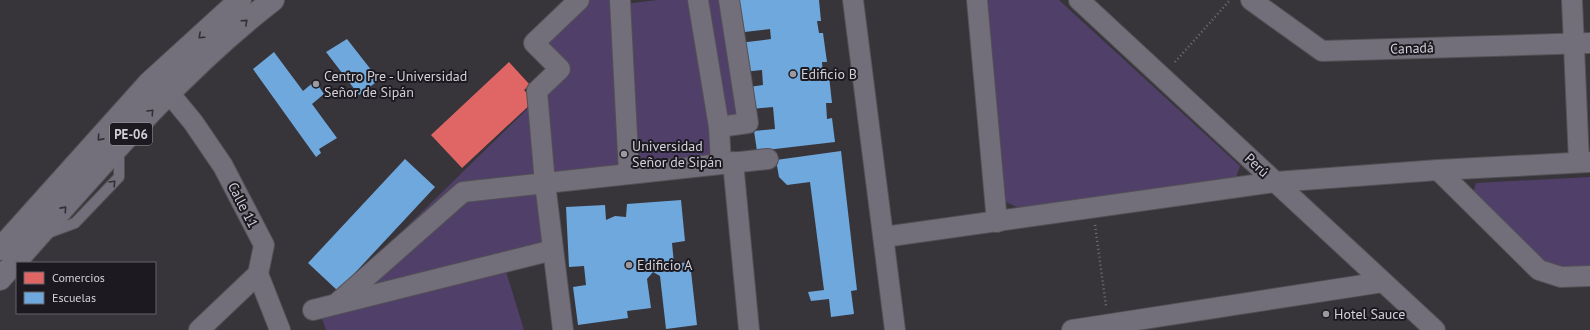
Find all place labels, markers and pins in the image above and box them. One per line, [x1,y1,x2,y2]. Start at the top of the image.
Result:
place label: Edificio B [801,65,857,83]
place label: Centro Pre - Universidad Señor de Sipán [324,67,467,101]
marker: Edificio B [788,69,798,79]
marker: Centro Pre - Universidad Señor de Sipán [311,79,321,89]
place label: Universidad Señor de Sipán [632,137,722,171]
marker: Universidad Señor de Sipán [619,149,629,159]
place label: Edificio A [637,256,693,274]
marker: Edificio A [624,260,634,270]
place label: Hotel Sauce [1334,305,1405,323]
marker: Hotel Sauce [1321,309,1331,319]

